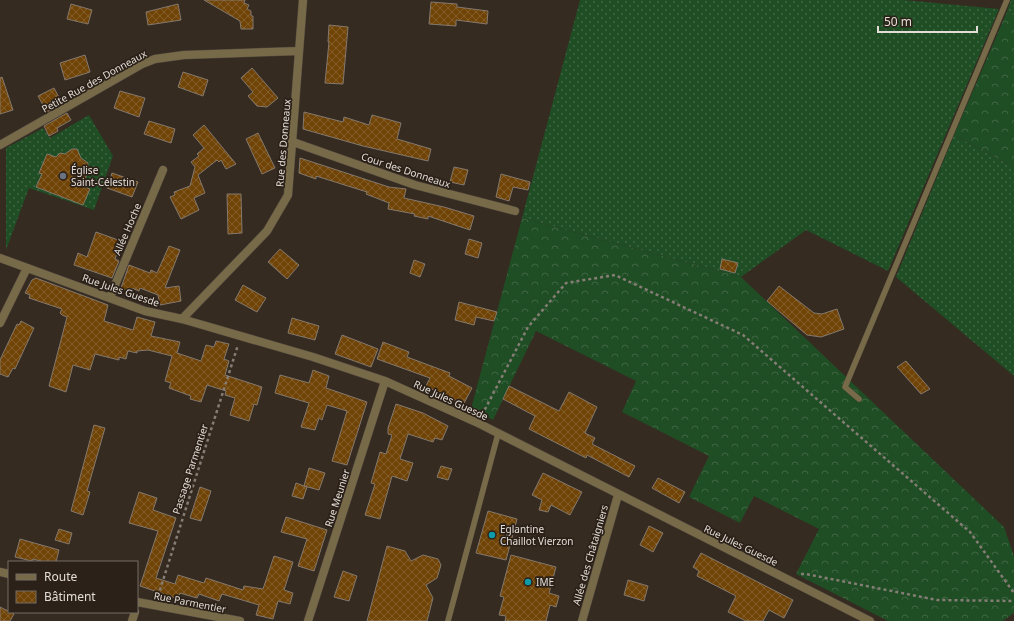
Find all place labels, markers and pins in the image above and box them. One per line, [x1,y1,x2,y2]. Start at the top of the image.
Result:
place label: Église Saint-Célestin [71,163,135,189]
marker: Église Saint-Célestin [58,171,68,181]
place label: Eglantine Chaillot Vierzon [500,522,573,548]
marker: Eglantine Chaillot Vierzon [487,530,497,540]
place label: IME [536,575,554,589]
marker: IME [523,577,533,587]

